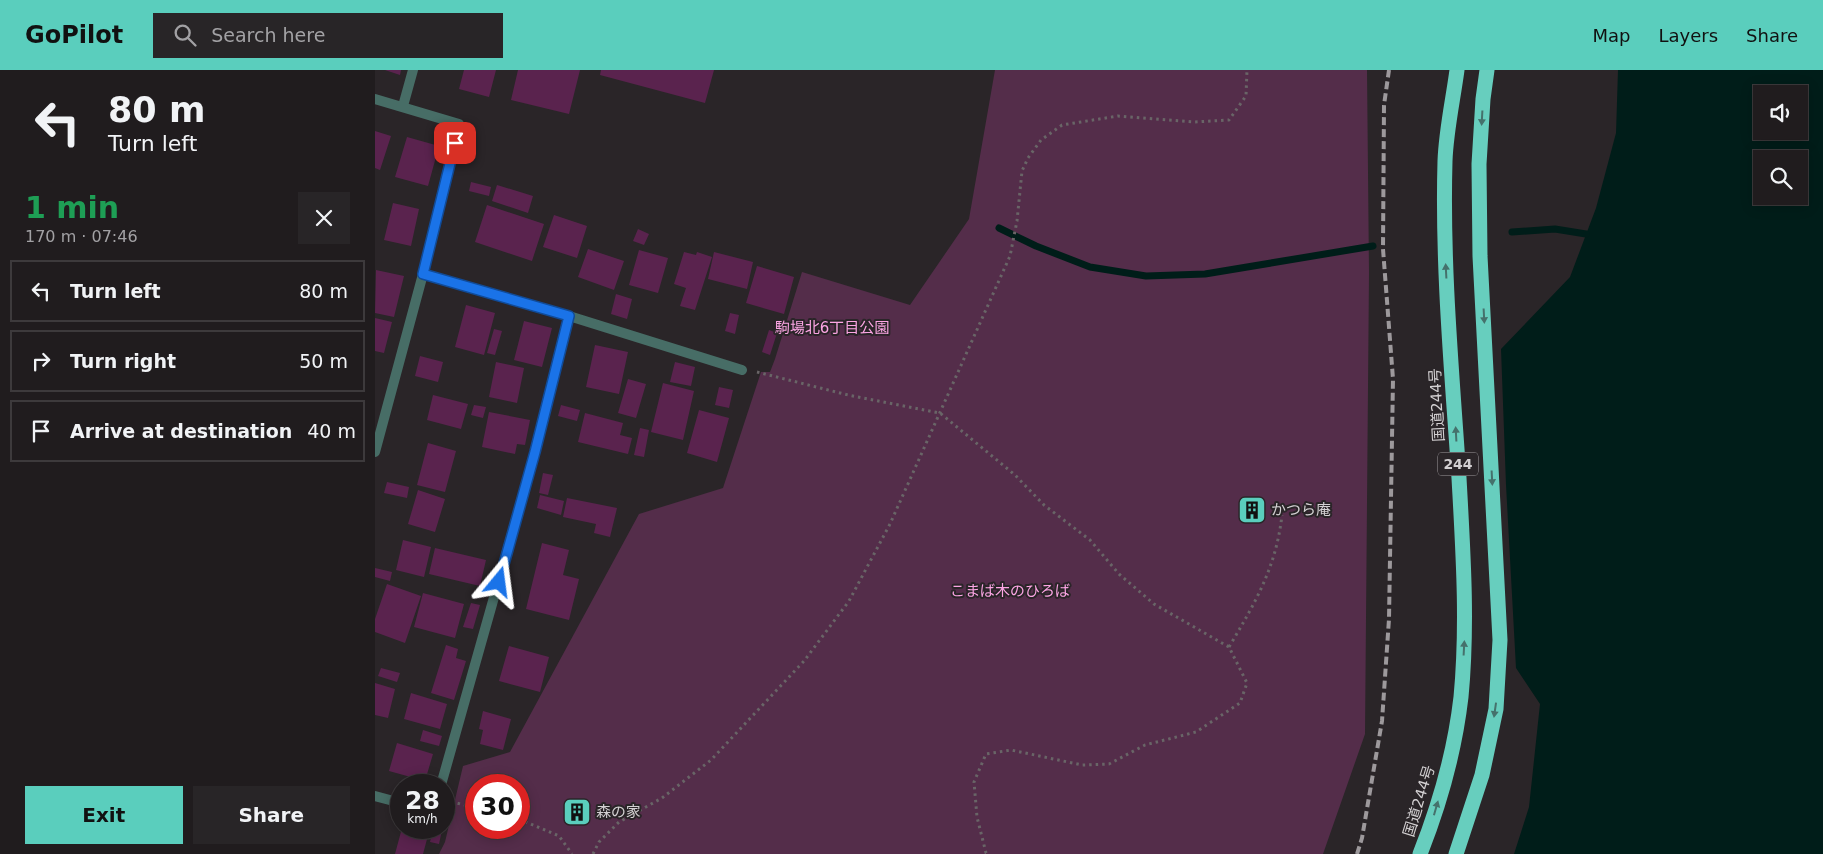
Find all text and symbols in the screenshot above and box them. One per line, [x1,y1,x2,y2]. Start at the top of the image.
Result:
search box [153,13,503,58]
text: GoPilot [25,21,123,49]
icon: search [171,21,199,49]
text: Search here [211,24,325,46]
text: Map [1592,25,1630,46]
text: Layers [1658,25,1718,46]
text: Share [1746,25,1798,46]
map controls [1753,85,1808,205]
button: sound [1753,85,1808,140]
icon: left [25,90,90,155]
text: 80 m [108,90,205,130]
one-way arrow [1478,111,1486,127]
pin [434,122,476,164]
icon: arrive [441,129,469,157]
text: Turn left [108,131,197,156]
button: search [1753,150,1808,205]
text: 1 min [25,190,119,225]
button: close [298,192,350,244]
text: 170 m · 07:46 [25,227,138,246]
one-way arrow [1442,263,1450,279]
icon: left [27,277,55,305]
text: Turn left [70,280,161,302]
text: 80 m [299,280,348,302]
one-way arrow [1480,308,1488,324]
park label: 駒場北6丁目公園 [775,319,889,337]
icon: right [27,347,55,375]
text: Turn right [70,350,176,372]
text: 50 m [299,350,348,372]
street label: 国道244号 [1426,368,1448,442]
icon: arrive [27,417,55,445]
text: Arrive at destination [70,420,292,442]
text: 40 m [307,420,356,442]
one-way arrow [1452,425,1460,441]
road number: 244 [1438,452,1478,476]
one-way arrow [1489,470,1497,486]
building icon: かつら庵 [1237,495,1267,525]
place label: かつら庵 [1271,501,1331,519]
position arrow [472,555,524,607]
park label: こまば木のひろば [950,582,1070,600]
one-way arrow [1460,640,1468,656]
one-way arrow [1491,702,1499,718]
street label: 国道244号 [1400,763,1438,839]
speed limit sign: 30 [465,774,530,839]
button: Exit [25,786,183,844]
button: Share [193,786,350,844]
text: 28 [405,786,440,815]
building icon: 森の家 [562,797,592,827]
one-way arrow [1432,800,1440,815]
place label: 森の家 [596,803,641,821]
text: km/h [407,812,438,826]

